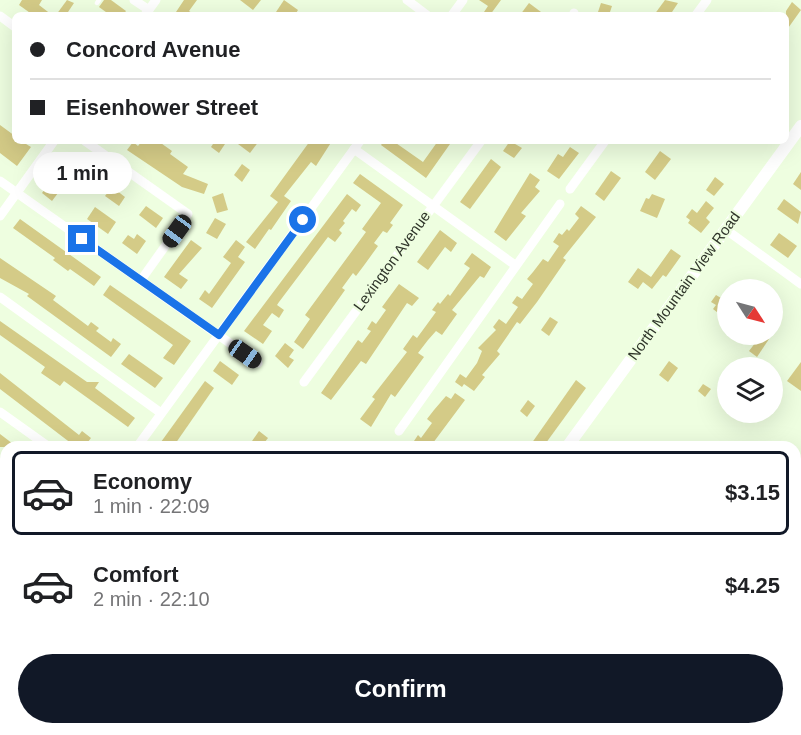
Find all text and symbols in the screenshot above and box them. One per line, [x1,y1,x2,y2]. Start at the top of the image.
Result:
text: Concord Avenue [66,37,240,62]
text: Eisenhower Street [66,95,258,120]
callout: 1 min [32,152,132,194]
text: 1 min [56,162,109,184]
route start [289,206,316,233]
street label: Lexington Avenue [350,208,433,314]
street label: North Mountain View Road [624,208,743,363]
car [159,211,195,251]
route end [68,225,95,252]
north arrow [717,279,783,345]
map controls [717,279,783,423]
car [225,336,265,372]
button: layers [717,357,783,423]
icon: car [21,466,75,520]
text: Economy [93,469,192,494]
text: $3.15 [725,480,780,505]
text: 1 min · 22:09 [93,495,210,517]
icon: car [21,559,75,613]
text: Comfort [93,562,179,587]
text: $4.25 [725,573,780,598]
text: 2 min · 22:10 [93,588,210,610]
button: Confirm [18,654,783,723]

